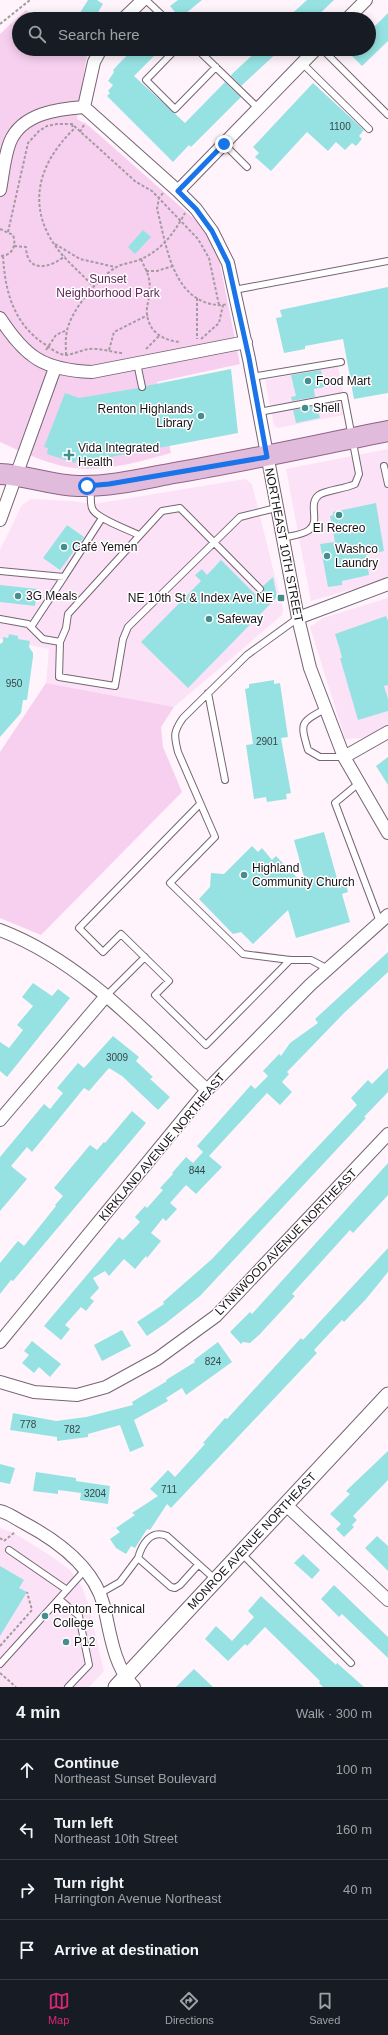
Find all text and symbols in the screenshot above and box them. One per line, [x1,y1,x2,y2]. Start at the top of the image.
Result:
search box [12,12,376,56]
icon: search [26,23,48,45]
text: Search here [58,26,140,43]
house number: 1100 [329,121,351,132]
route end [215,135,233,153]
park label: Sunset Neighborhood Park [56,272,161,300]
place label: Food Mart [316,374,371,388]
marker: Food Mart [303,376,313,386]
place label: Shell [313,401,340,415]
place label: Renton Highlands Library [98,402,193,430]
marker: Shell [300,403,310,413]
marker: Renton Highlands Library [196,411,206,421]
place label: Vida Integrated Health [78,441,159,469]
marker: Vida Integrated Health [63,449,75,461]
street label: NORTHEAST 10TH STREET [262,467,306,624]
route start [78,477,96,495]
marker: El Recreo [334,510,344,520]
place label: El Recreo [313,521,366,535]
place label: Café Yemen [72,540,137,554]
marker: Café Yemen [59,542,69,552]
place label: Washco Laundry [335,542,378,570]
marker: Washco Laundry [322,551,332,561]
place label: 3G Meals [26,589,77,603]
marker: 3G Meals [13,591,23,601]
place label: NE 10th St & Index Ave NE [128,591,273,605]
marker: NE 10th St & Index Ave NE [276,593,286,603]
place label: Safeway [217,612,263,626]
marker: Safeway [204,614,214,624]
house number: 950 [6,678,23,689]
house number: 2901 [256,736,279,747]
place label: Highland Community Church [252,861,355,889]
marker: Highland Community Church [239,870,249,880]
house number: 3009 [106,1052,129,1063]
street label: KIRKLAND AVENUE NORTHEAST [96,1070,228,1224]
house number: 844 [189,1165,206,1176]
street label: LYNNWOOD AVENUE NORTHEAST [212,1165,360,1318]
house number: 824 [205,1356,222,1367]
house number: 778 [20,1419,37,1430]
house number: 782 [64,1424,81,1435]
street label: MONROE AVENUE NORTHEAST [185,1469,320,1612]
house number: 711 [161,1484,177,1495]
house number: 3204 [84,1488,107,1499]
place label: Renton Technical College [53,1602,145,1630]
marker: Renton Technical College [40,1611,50,1621]
place label: P12 [74,1635,96,1649]
marker: P12 [61,1637,71,1647]
text: 4 min [16,1703,60,1722]
text: Walk · 300 m [296,1706,372,1721]
text: Continue [54,1754,119,1771]
icon: ahead [16,1759,38,1781]
text: 100 m [336,1762,372,1777]
text: Northeast Sunset Boulevard [54,1771,217,1786]
text: Turn left [54,1814,113,1831]
icon: left [16,1819,38,1841]
text: 160 m [336,1822,372,1837]
text: Northeast 10th Street [54,1831,178,1846]
text: Turn right [54,1874,124,1891]
icon: right [16,1879,38,1901]
text: 40 m [343,1882,372,1897]
text: Harrington Avenue Northeast [54,1891,221,1906]
icon: arrive [16,1939,38,1961]
text: Arrive at destination [54,1941,199,1958]
tab: Map [48,1990,70,2026]
tab: Directions [165,1990,214,2026]
tab: Saved [309,1990,340,2026]

